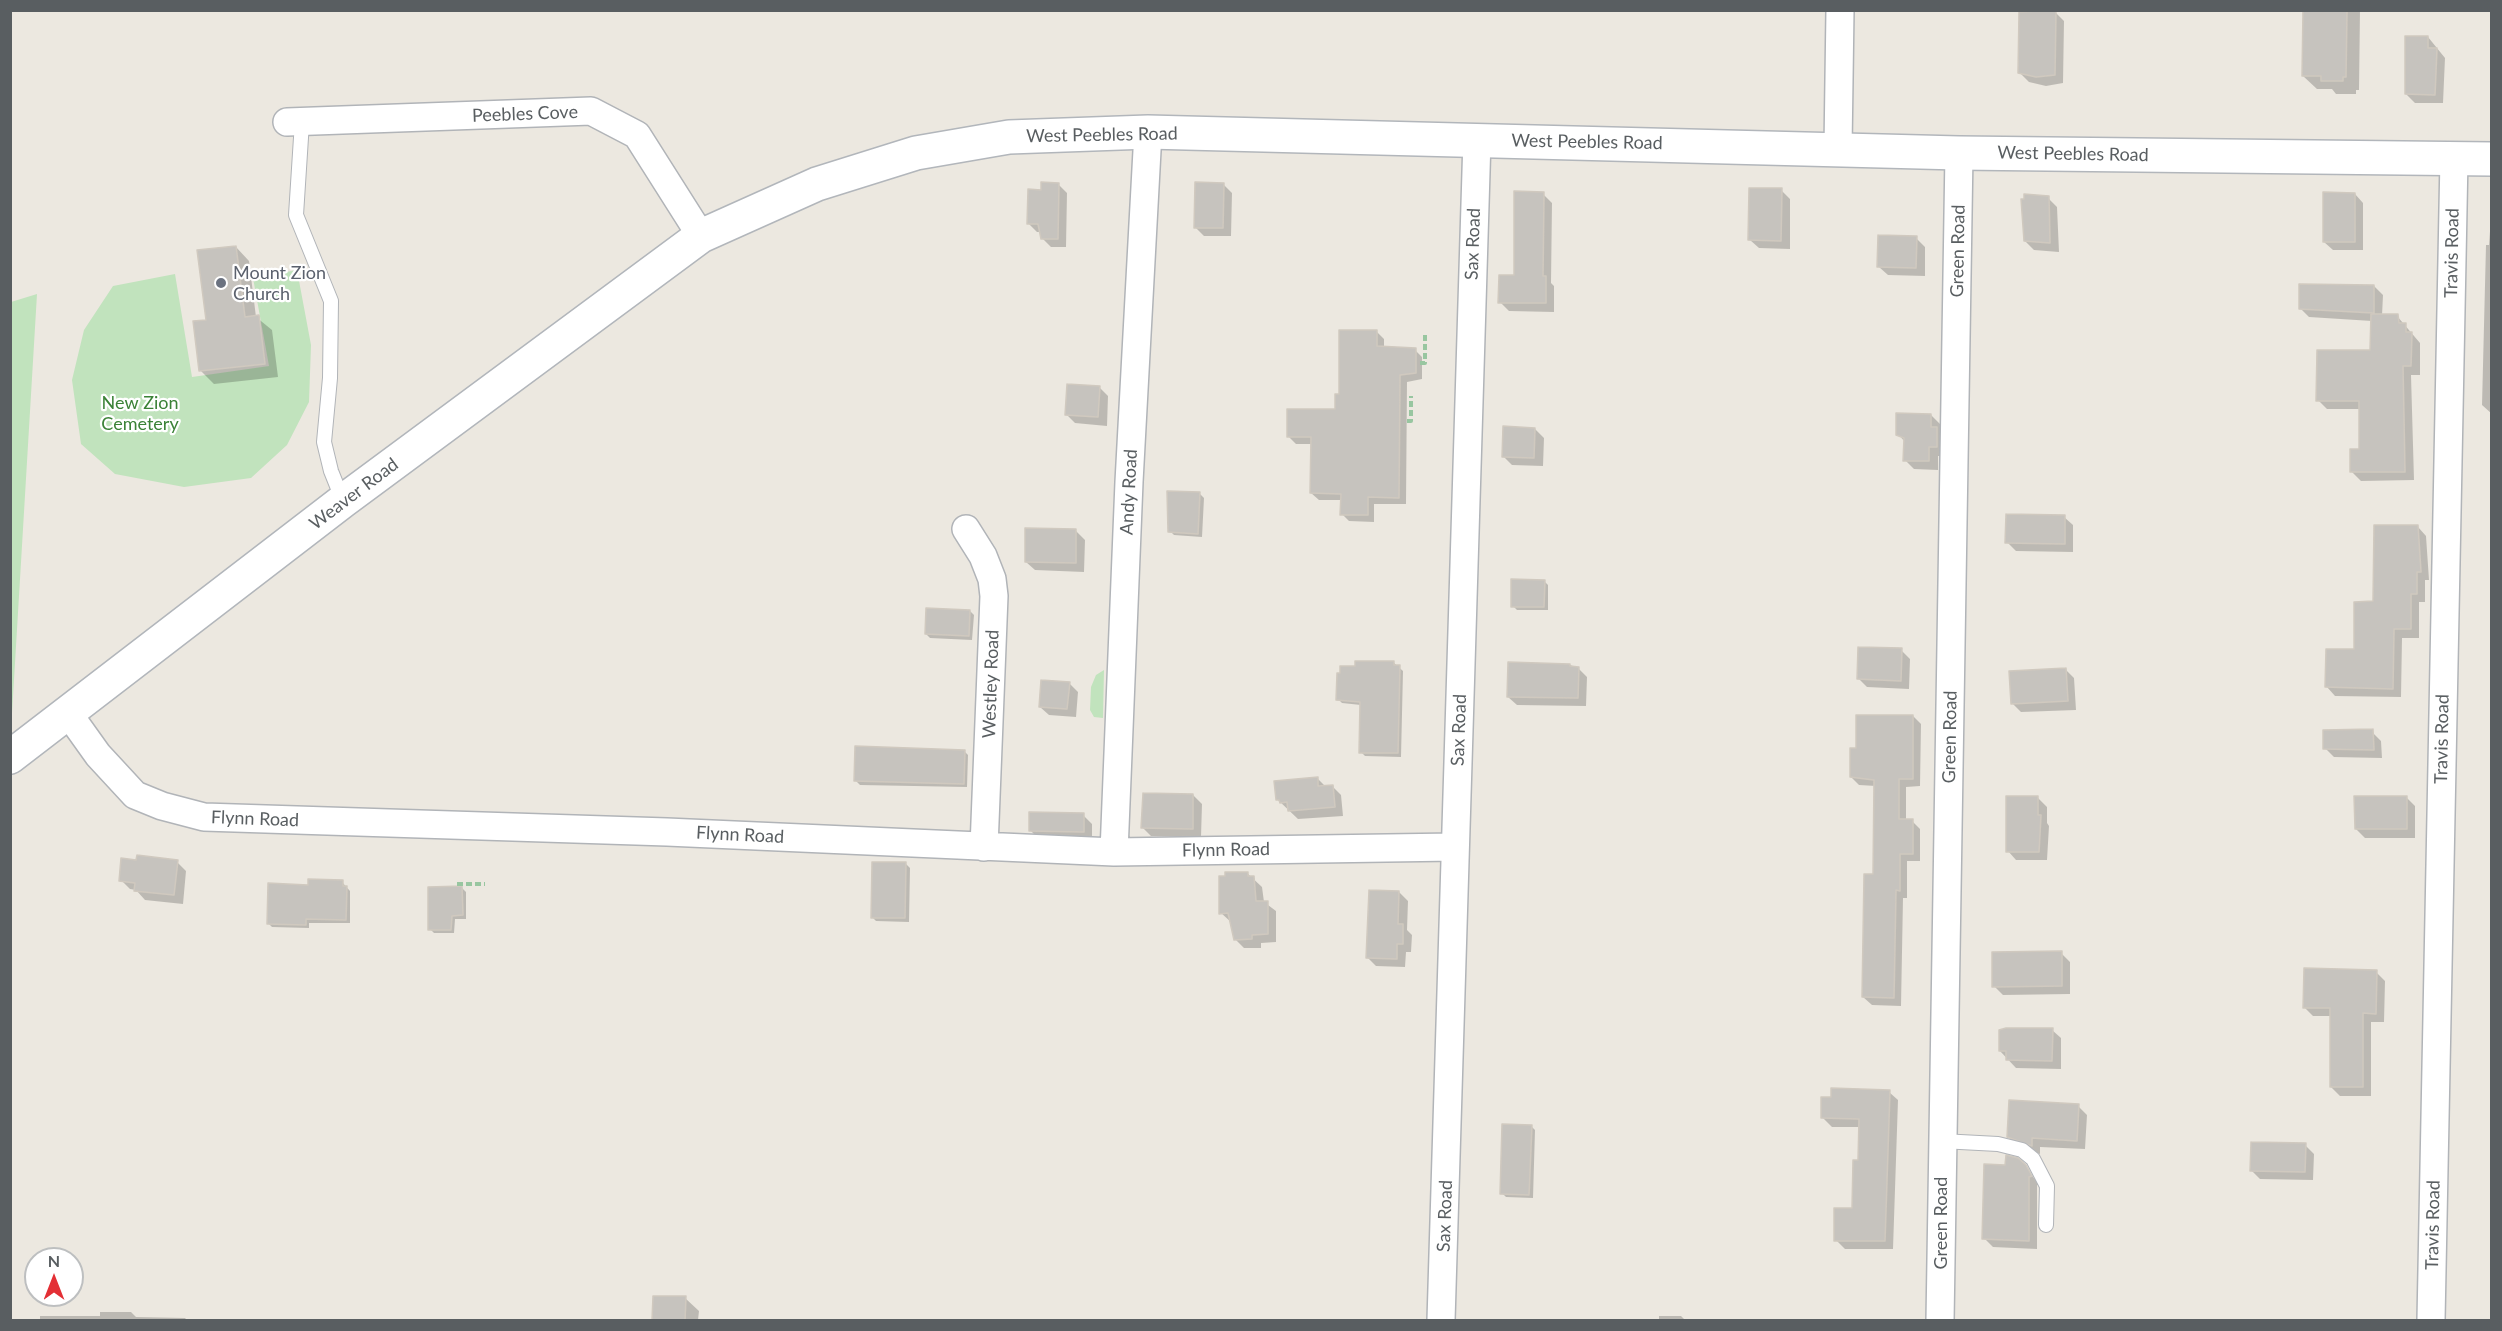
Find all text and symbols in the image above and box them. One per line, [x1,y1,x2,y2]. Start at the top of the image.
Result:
street label: Peebles Cove [472,101,578,127]
street label: West Peebles Road [1026,123,1178,147]
street label: West Peebles Road [1511,130,1663,154]
street label: West Peebles Road [1997,142,2149,166]
street label: Green Road [1946,204,1970,298]
street label: Sax Road [1461,208,1485,280]
street label: Travis Road [2440,208,2464,298]
place label: Mount Zion Church [233,262,326,304]
marker: Mount Zion Church [214,276,228,290]
park label: New Zion Cemetery [101,392,179,434]
street label: Andy Road [1116,448,1142,536]
street label: Weaver Road [305,454,403,534]
street label: Westley Road [978,629,1004,739]
street label: Green Road [1938,690,1962,784]
street label: Sax Road [1447,694,1471,766]
street label: Travis Road [2430,694,2454,784]
street label: Flynn Road [211,807,299,831]
street label: Flynn Road [695,822,785,848]
street label: Flynn Road [1182,838,1270,862]
street label: Green Road [1930,1177,1952,1269]
street label: Sax Road [1433,1180,1457,1252]
street label: Travis Road [2421,1180,2445,1270]
north arrow [24,1247,84,1307]
text: N [48,1251,60,1270]

